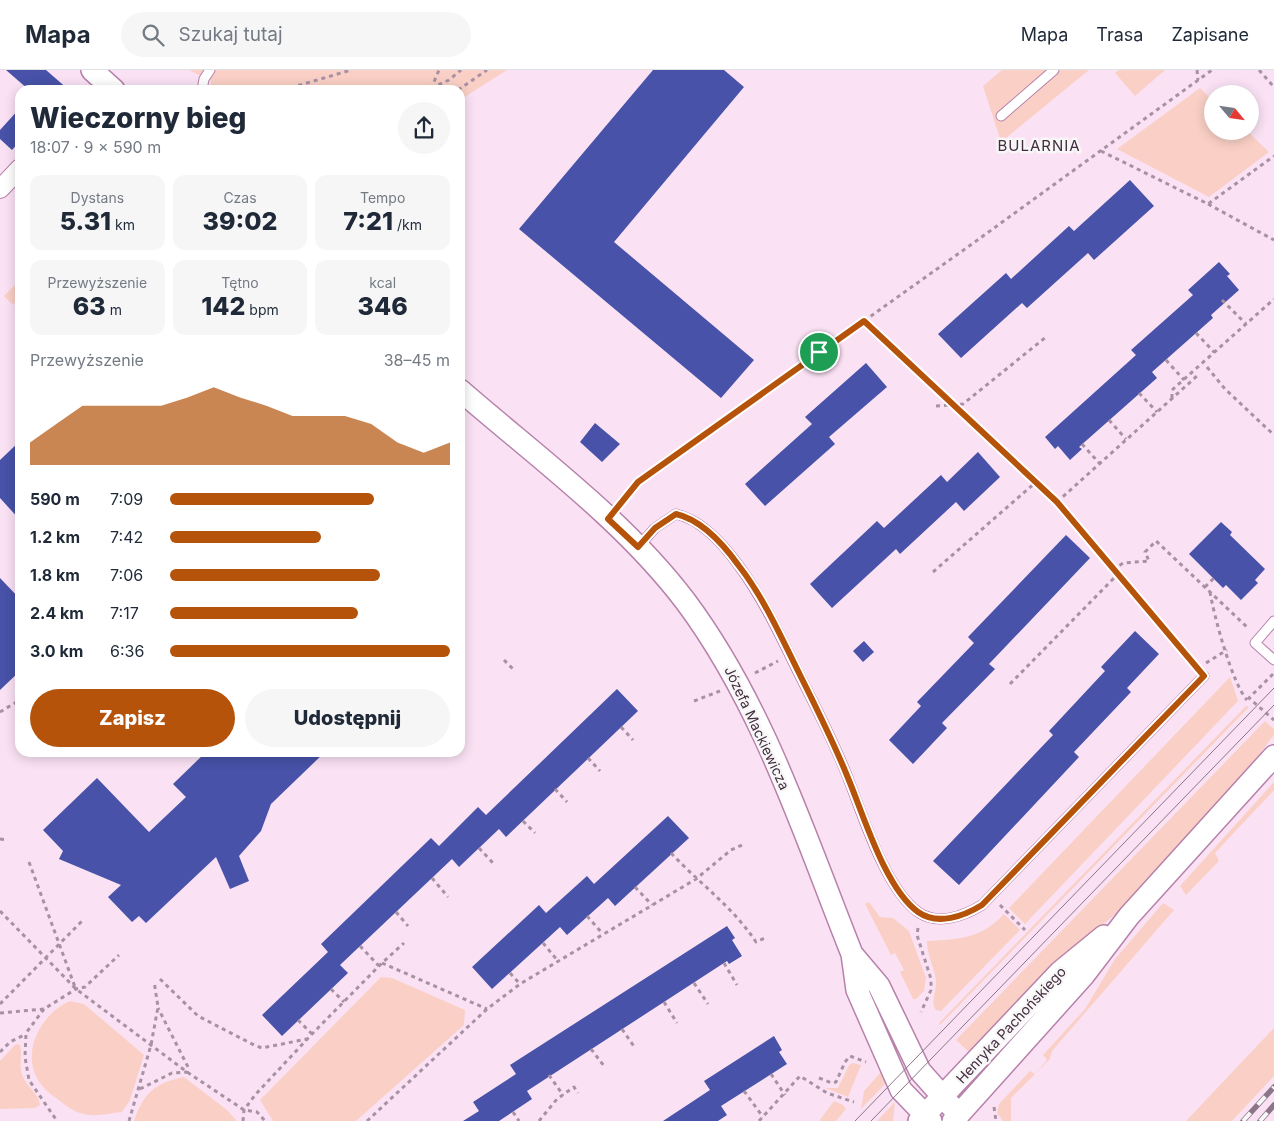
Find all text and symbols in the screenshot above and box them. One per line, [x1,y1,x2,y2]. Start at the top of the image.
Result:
search box [121,12,471,57]
text: Mapa [25,20,91,49]
icon: search [139,21,167,49]
text: Szukaj tutaj [179,23,283,46]
text: Mapa [1021,24,1068,45]
text: Trasa [1096,24,1143,45]
text: Zapisane [1171,24,1249,45]
north arrow [1204,85,1259,140]
map controls [1204,85,1259,140]
text: Wieczorny bieg [30,101,247,135]
button: share [398,102,450,154]
district label: BULARNIA [997,136,1081,155]
text: 18:07 · 9 × 590 m [30,137,161,157]
text: Dystans [71,189,124,206]
text: Czas [223,189,257,206]
text: Tempo [360,189,405,206]
text: 5.31 [60,206,111,236]
text: 39:02 [202,206,278,236]
text: 7:21 [343,206,393,236]
text: km [111,216,135,233]
text: /km [393,216,422,233]
text: Przewyższenie [48,274,147,291]
text: Tętno [221,274,259,291]
text: kcal [369,274,396,291]
text: 63 [73,291,106,321]
text: 142 [201,291,245,321]
text: 346 [358,291,408,321]
text: m [106,301,122,318]
text: bpm [245,301,279,318]
pin [798,331,840,373]
icon: arrive [805,338,833,366]
text: Przewyższenie [30,350,144,370]
text: 38–45 m [384,350,450,370]
text: 590 m [30,489,80,509]
text: 7:09 [110,489,143,509]
text: 1.2 km [30,527,80,547]
text: 7:42 [110,527,143,547]
text: 1.8 km [30,565,80,585]
text: 7:06 [110,565,143,585]
text: 2.4 km [30,603,84,623]
text: 7:17 [110,603,139,623]
text: 3.0 km [30,641,83,661]
text: 6:36 [110,641,144,661]
street label: Józefa Mackiewicza [721,663,794,792]
button: Zapisz [30,689,235,747]
button: Udostępnij [245,689,450,747]
street label: Henryka Pachońskiego [952,963,1069,1086]

